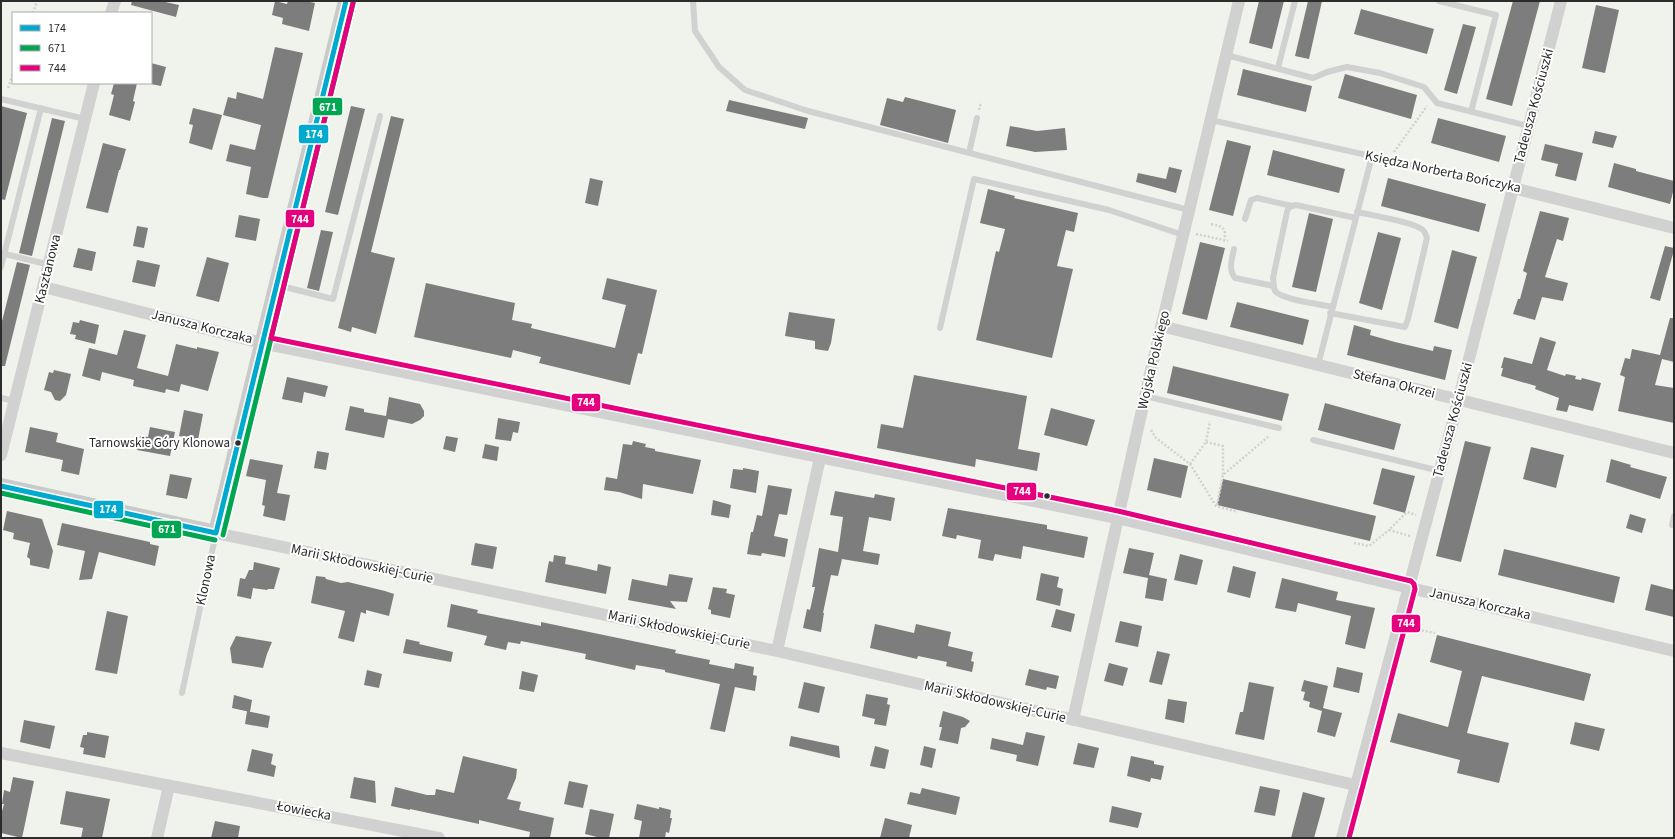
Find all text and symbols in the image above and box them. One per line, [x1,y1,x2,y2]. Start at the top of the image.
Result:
legend [12,12,152,84]
text: 174 [48,20,66,37]
text: 671 [48,40,66,57]
street label: Tadeusza Kościuszki [1509,46,1559,166]
text: 744 [48,60,66,77]
line badge: 671 [312,97,343,116]
text: 671 [319,100,337,115]
line badge: 174 [298,124,329,144]
text: 174 [305,127,323,142]
street label: Księdza Norberta Bończyka [1363,146,1523,198]
line badge: 744 [285,209,315,228]
text: 744 [291,212,309,227]
street label: Kasztanowa [30,232,66,306]
street label: Janusza Korczaka [149,305,255,349]
street label: Wojska Polskiego [1133,309,1175,411]
street label: Tadeusza Kościuszki [1428,360,1478,480]
street label: Stefana Okrzei [1351,364,1437,404]
line badge: 744 [571,393,601,412]
text: 744 [577,395,595,410]
place label: Tarnowskie Góry Klonowa [89,434,230,452]
marker: Tarnowskie Góry Klonowa [233,438,243,448]
line badge: 744 [1006,482,1037,501]
text: 744 [1013,484,1031,499]
unlabelled marker [1042,491,1052,501]
line badge: 174 [93,500,124,519]
text: 174 [99,502,117,517]
line badge: 671 [151,520,182,539]
text: 671 [158,522,176,537]
street label: Marii Skłodowskiej-Curie [289,539,435,589]
street label: Klonowa [191,553,221,607]
street label: Janusza Korczaka [1427,583,1533,625]
street label: Marii Skłodowskiej-Curie [606,605,752,655]
line badge: 744 [1391,614,1421,633]
text: 744 [1397,616,1415,631]
street label: Marii Skłodowskiej-Curie [922,676,1068,728]
street label: Łowiecka [274,796,333,826]

